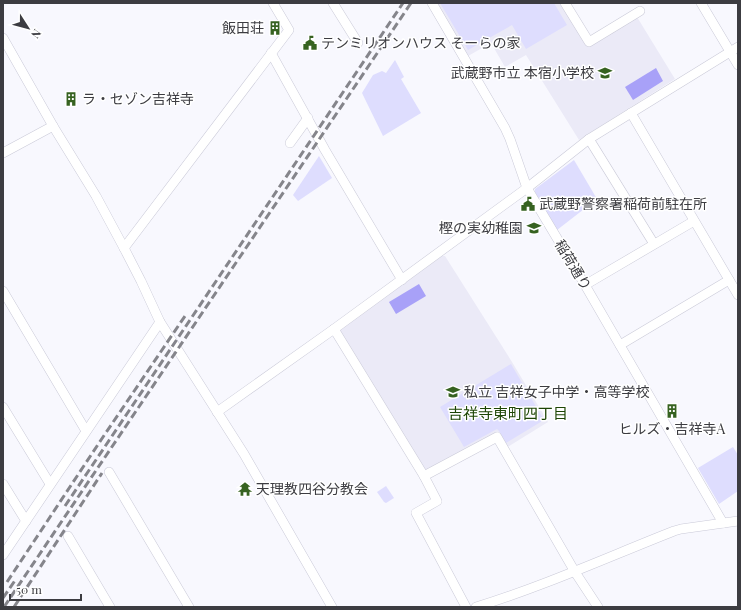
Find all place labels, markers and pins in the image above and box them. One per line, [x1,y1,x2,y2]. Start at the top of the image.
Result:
place label: 飯田荘 [222,18,264,37]
building icon: 飯田荘 [267,20,283,36]
place label: テンミリオンハウス そーらの家 [321,33,521,52]
public building icon: テンミリオンハウス そーらの家 [302,35,318,51]
place label: 武蔵野市立 本宿小学校 [451,63,594,82]
school or university icon: 武蔵野市立 本宿小学校 [597,65,613,81]
place label: ラ・セゾン吉祥寺 [82,89,194,108]
building icon: ラ・セゾン吉祥寺 [63,91,79,107]
place label: 武蔵野警察署稲荷前駐在所 [539,194,707,213]
public building icon: 武蔵野警察署稲荷前駐在所 [520,196,536,212]
place label: 樫の実幼稚園 [439,218,523,237]
school or university icon: 樫の実幼稚園 [526,220,542,236]
place label: 私立 吉祥女子中学・高等学校 [464,382,650,401]
school or university icon: 私立 吉祥女子中学・高等学校 [445,384,461,400]
building icon: ヒルズ・吉祥寺A [664,403,680,419]
place label: ヒルズ・吉祥寺A [619,419,726,438]
place label: 天理教四谷分教会 [256,479,368,498]
temple icon: 天理教四谷分教会 [237,481,253,497]

